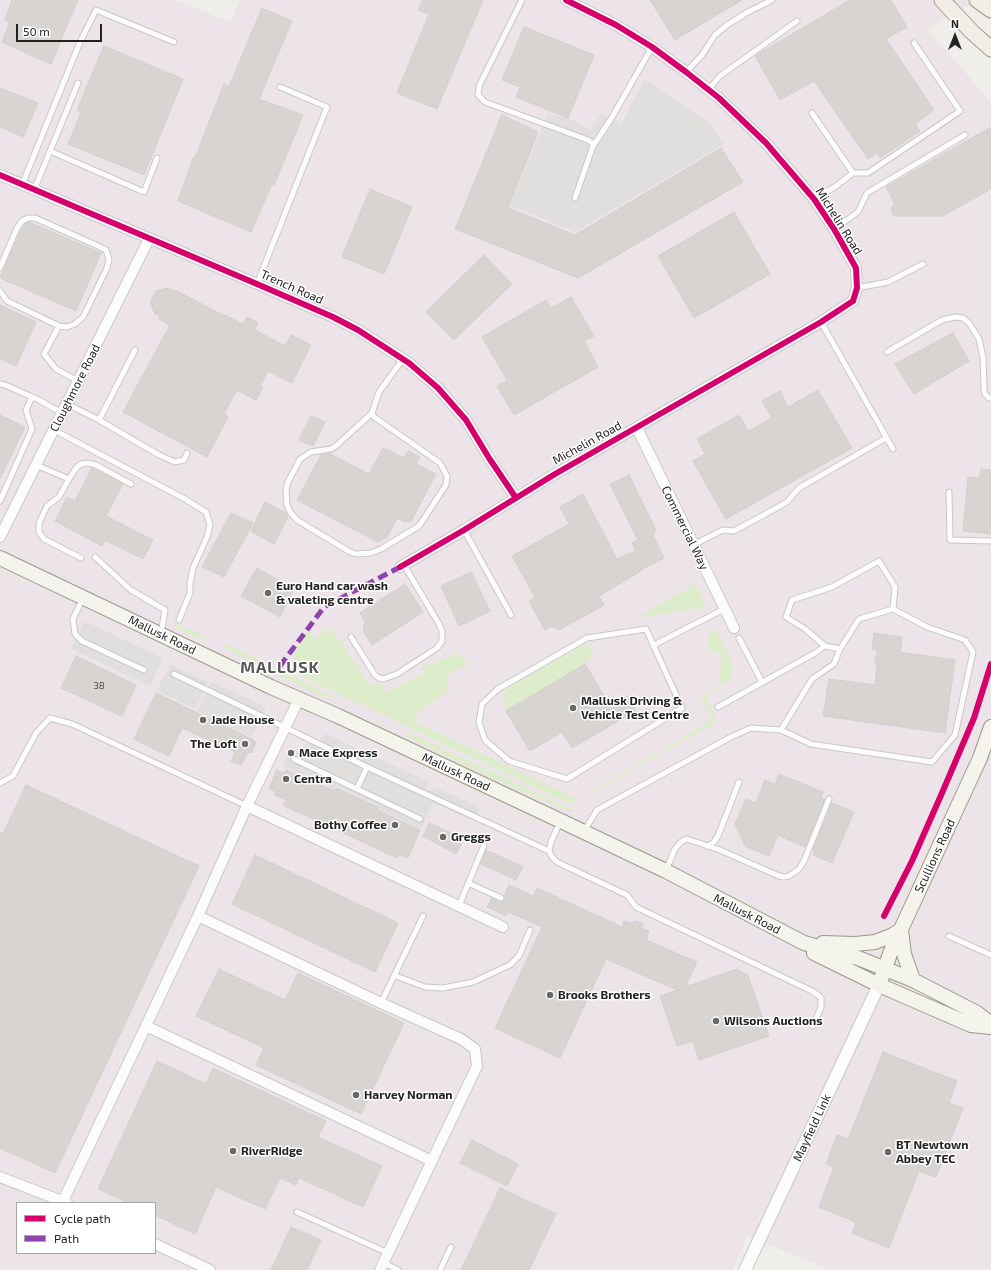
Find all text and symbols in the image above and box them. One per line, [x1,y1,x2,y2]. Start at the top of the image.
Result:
scale bar [18,16,104,42]
north arrow [935,16,975,56]
text: N [951,17,959,30]
text: 50 m [23,24,50,38]
street label: Michelin Road [813,185,865,257]
street label: Trench Road [258,267,326,307]
street label: Cloughmore Road [47,342,103,434]
street label: Michelin Road [550,418,624,468]
street label: Commercial Way [658,484,712,572]
place label: Euro Hand car wash & valeting centre [276,579,388,607]
marker: Euro Hand car wash & valeting centre [263,588,273,598]
street label: Mallusk Road [126,612,198,658]
district label: MALLUSK [240,658,320,678]
house number: 38 [93,680,105,692]
place label: Mallusk Driving & Vehicle Test Centre [581,694,689,722]
marker: Mallusk Driving & Vehicle Test Centre [568,703,578,713]
place label: Jade House [211,713,274,727]
marker: Jade House [198,715,208,725]
place label: The Loft [190,737,237,751]
marker: The Loft [240,739,250,749]
place label: Mace Express [299,746,378,760]
marker: Mace Express [286,748,296,758]
street label: Mallusk Road [420,750,492,794]
place label: Centra [294,772,332,786]
marker: Centra [281,774,291,784]
street label: Scullions Road [912,817,958,895]
place label: Bothy Coffee [314,818,387,832]
marker: Bothy Coffee [390,820,400,830]
place label: Greggs [451,830,491,844]
marker: Greggs [438,832,448,842]
street label: Mallusk Road [711,891,783,937]
place label: Brooks Brothers [558,988,651,1002]
marker: Brooks Brothers [545,990,555,1000]
place label: Wilsons Auctions [724,1014,823,1028]
marker: Wilsons Auctions [711,1016,721,1026]
place label: Harvey Norman [364,1088,453,1102]
marker: Harvey Norman [351,1090,361,1100]
street label: Mayfield Link [790,1092,834,1164]
place label: BT Newtown Abbey TEC [896,1138,968,1166]
place label: RiverRidge [241,1144,303,1158]
marker: RiverRidge [228,1146,238,1156]
marker: BT Newtown Abbey TEC [883,1147,893,1157]
legend [16,1202,156,1254]
text: Cycle path [54,1211,111,1225]
text: Path [54,1231,79,1245]

